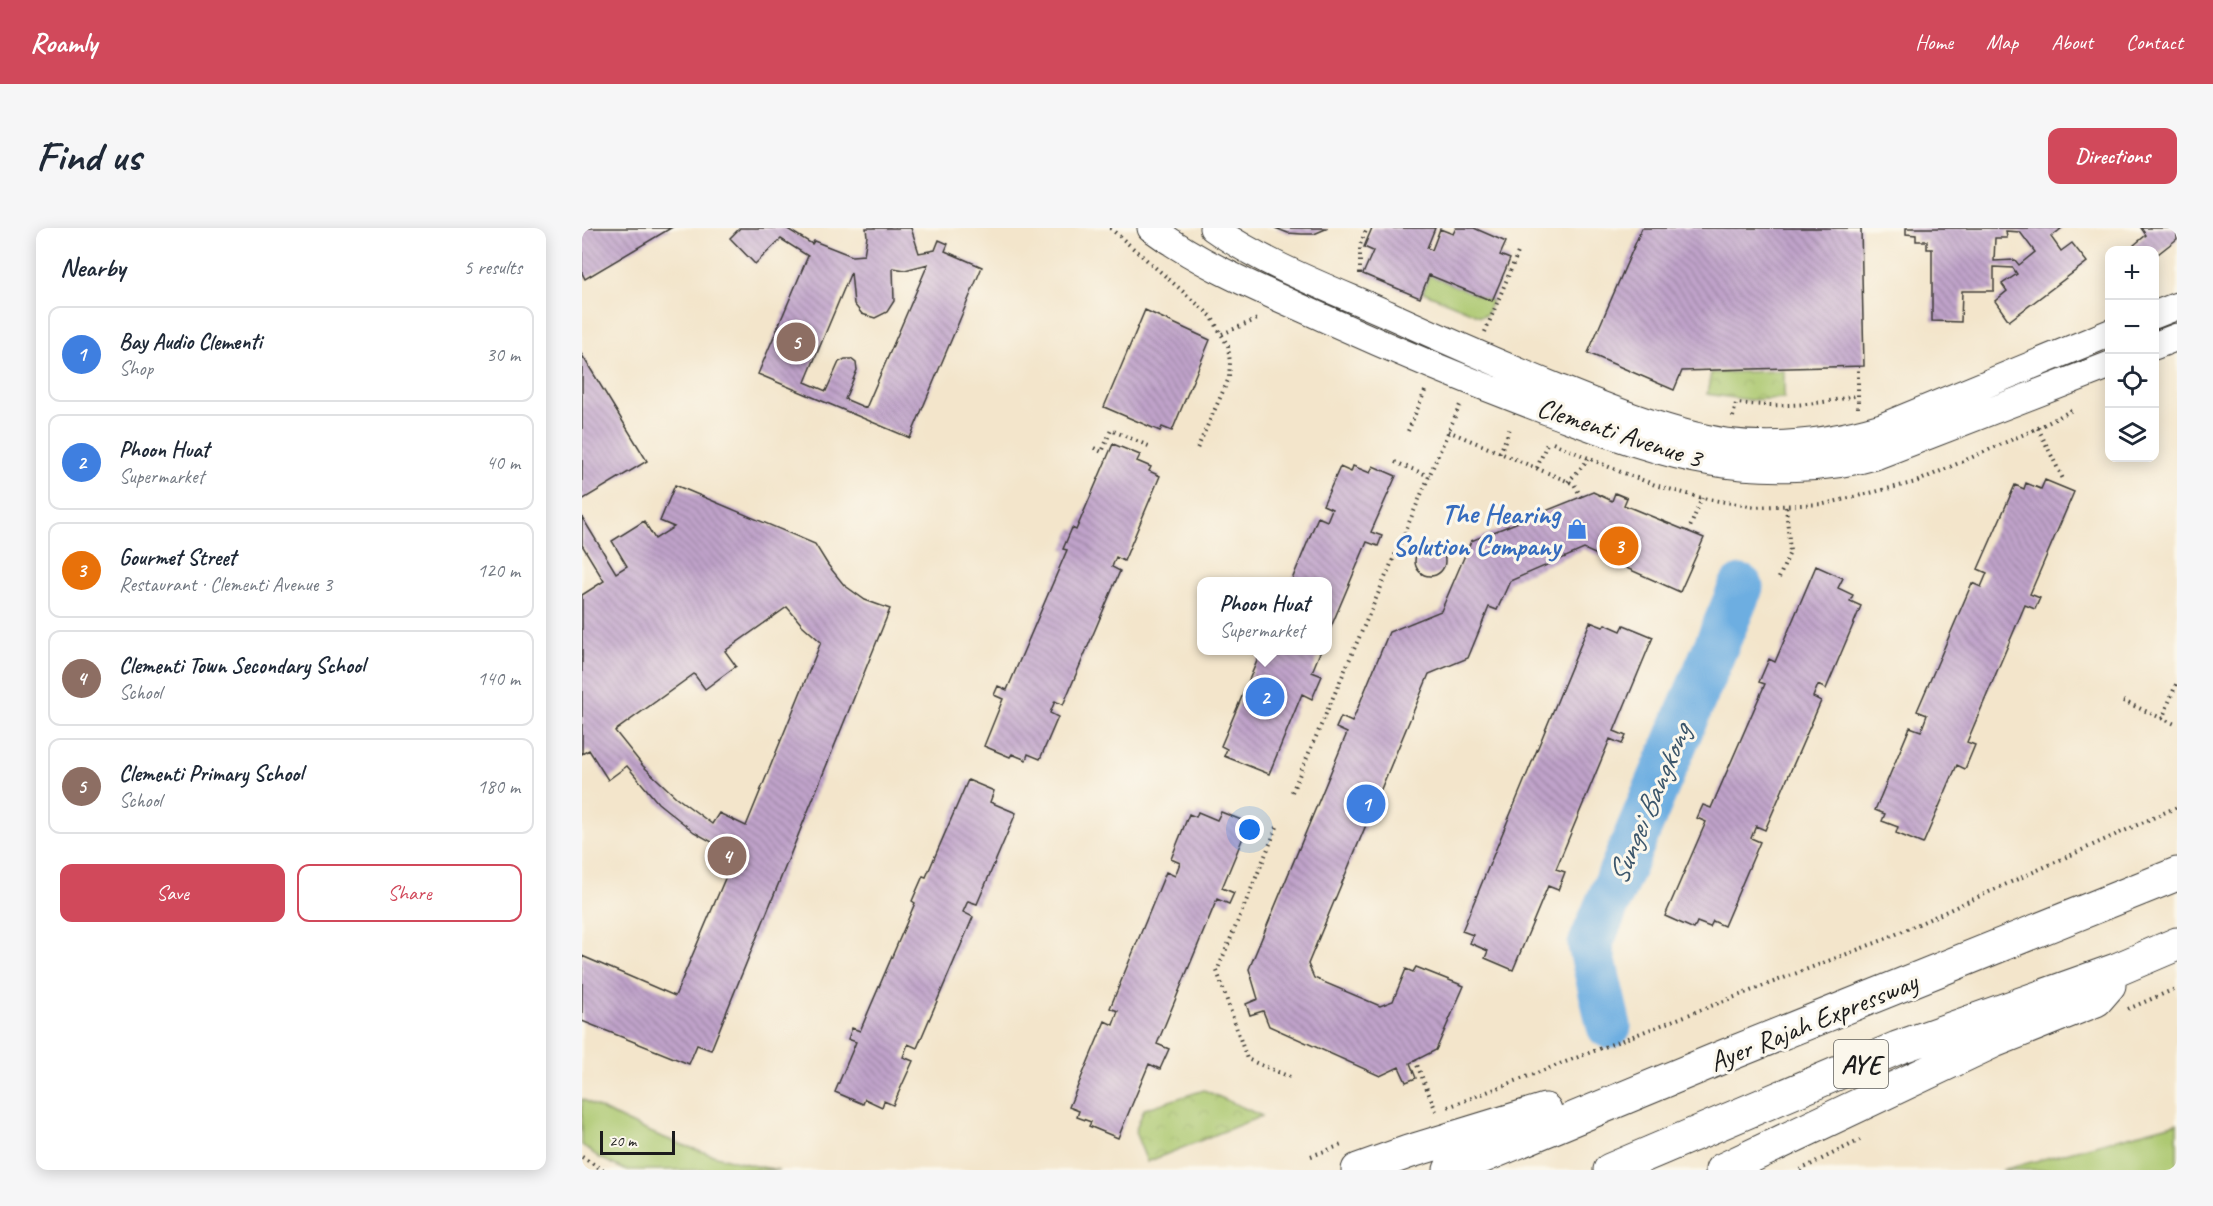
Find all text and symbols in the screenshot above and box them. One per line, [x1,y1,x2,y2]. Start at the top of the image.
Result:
text: Roamly [30,25,97,60]
text: Home [1915,29,1953,55]
text: Map [1986,29,2018,55]
text: About [2051,29,2093,55]
text: Contact [2126,29,2183,55]
button: Directions [2048,128,2177,184]
text: Find us [36,130,141,183]
map controls [2105,246,2159,462]
button: + [2105,246,2159,300]
text: Nearby [60,251,125,284]
text: 5 results [463,255,522,280]
button: − [2105,300,2159,354]
pin: 5 [776,320,816,364]
text: Bay Audio Clementi [119,328,262,356]
text: 1 [77,342,86,367]
text: 30 m [486,342,520,367]
button: locate [2105,354,2159,408]
text: Shop [119,356,153,381]
street label: Clementi Avenue 3 [1533,389,1709,476]
button: layers [2105,408,2159,462]
text: Phoon Huat [119,436,209,464]
text: 2 [77,450,86,475]
text: 40 m [486,450,520,475]
text: Supermarket [119,464,204,489]
place label: The Hearing Solution Company [1392,496,1562,563]
shop icon: The Hearing Solution Company [1565,517,1589,541]
pin: 3 [1600,524,1638,568]
text: Gourmet Street [119,544,236,572]
text: 3 [77,558,86,583]
text: 120 m [477,558,520,583]
text: Restaurant · Clementi Avenue 3 [119,572,332,597]
popup [1197,577,1332,655]
text: Phoon Huat [1219,590,1310,618]
text: Supermarket [1219,618,1304,643]
text: Clementi Town Secondary School [119,652,365,680]
text: 4 [77,666,86,691]
text: 140 m [477,666,520,691]
pin: 2 [1246,674,1284,720]
text: School [119,680,162,705]
water label: Sungei Bangkong [1598,715,1701,890]
text: Clementi Primary School [119,760,303,788]
text: 5 [77,774,86,799]
text: 180 m [477,774,520,799]
pin: 1 [1346,782,1386,826]
text: School [119,788,162,813]
your location [1235,815,1264,844]
pin: 4 [708,834,746,878]
button: Save [60,864,285,922]
button: Share [297,864,522,922]
street label: Ayer Rajah Expressway [1704,963,1924,1079]
road number: AYE [1834,1040,1888,1088]
scale bar [600,1128,675,1156]
text: 20 m [609,1131,636,1151]

